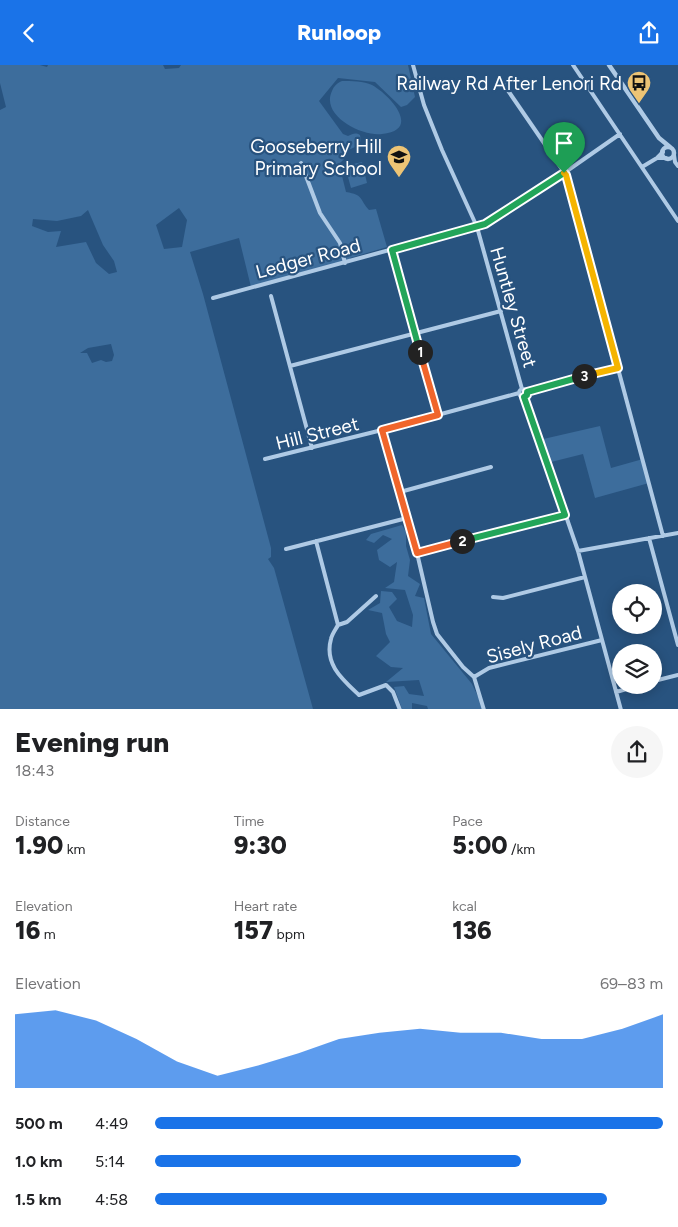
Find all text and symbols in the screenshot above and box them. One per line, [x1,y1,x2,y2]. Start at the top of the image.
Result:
icon: back [15,19,43,47]
text: Runloop [297,19,381,46]
icon: share [635,19,663,47]
bus stop icon: Railway Rd After Lenori Rd [626,70,652,104]
place label: Railway Rd After Lenori Rd [396,72,622,95]
pin [543,122,585,173]
icon: arrive [550,129,578,157]
place label: Gooseberry Hill Primary School [250,135,382,180]
school or university icon: Gooseberry Hill Primary School [386,144,412,178]
street label: Ledger Road [253,233,363,284]
street label: Huntley Street [485,244,542,370]
pin: 1 [408,339,432,365]
text: 1 [418,344,423,361]
pin: 3 [572,363,596,389]
text: 3 [581,368,588,385]
street label: Hill Street [273,412,361,455]
pin: 2 [450,529,474,553]
text: 2 [458,533,467,550]
map controls [612,584,662,694]
button: locate [612,584,662,634]
street label: Sisely Road [484,621,584,668]
button: layers [612,644,662,694]
text: Evening run [15,725,169,759]
button: share [611,726,663,778]
text: 18:43 [15,761,54,780]
text: Distance [15,813,70,830]
text: Time [234,813,264,830]
text: Pace [452,813,483,830]
text: 1.90 [15,830,63,860]
text: 9:30 [234,830,287,860]
text: 5:00 [452,830,508,860]
text: km [63,841,85,858]
text: /km [508,841,535,858]
text: Elevation [15,898,73,915]
text: Heart rate [234,898,297,915]
text: kcal [452,898,477,915]
text: 16 [15,915,40,945]
text: 157 [234,915,273,945]
text: 136 [452,915,492,945]
text: m [40,926,56,943]
text: bpm [273,926,305,943]
text: Elevation [15,974,81,993]
text: 69–83 m [600,974,663,993]
text: 500 m [15,1114,63,1133]
text: 4:49 [95,1114,128,1133]
text: 1.0 km [15,1152,62,1171]
text: 5:14 [95,1152,125,1171]
text: 1.5 km [15,1190,61,1209]
text: 4:58 [95,1190,128,1209]

